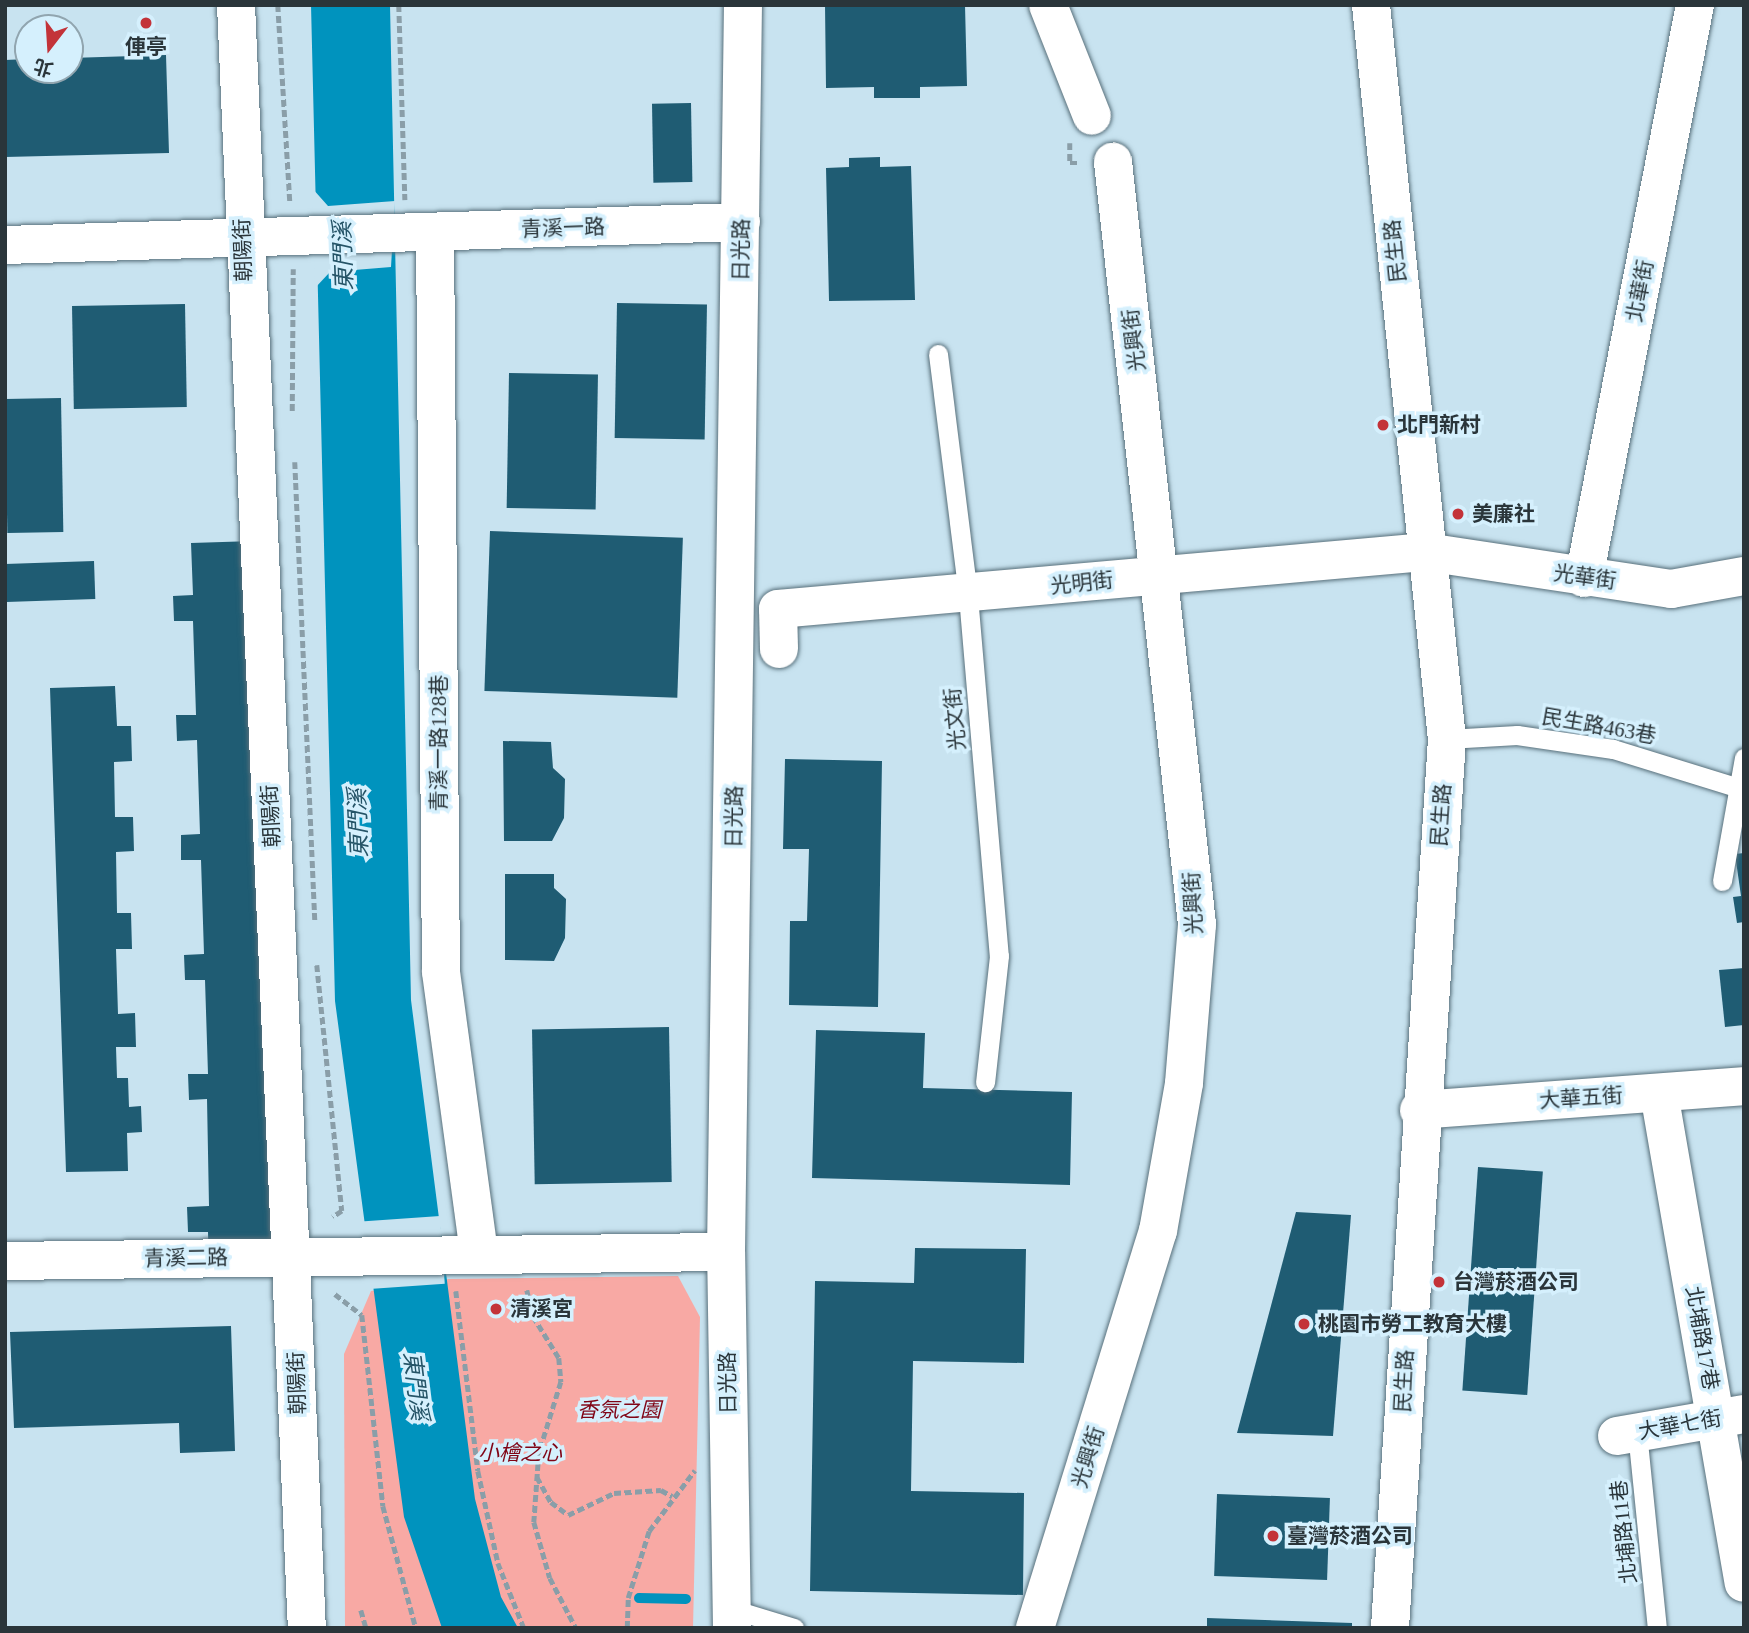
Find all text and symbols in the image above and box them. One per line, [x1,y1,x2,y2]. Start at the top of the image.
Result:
north arrow [14,14,84,84]
marker: 俥亭 [138,15,154,31]
place label: 俥亭 [125,34,167,60]
text: 北 [31,55,55,80]
street label: 青溪一路 [521,214,605,242]
street label: 朝陽街 [229,218,257,282]
street label: 日光路 [728,218,754,282]
street label: 民生路 [1379,218,1411,284]
water label: 東門溪 [329,221,359,291]
street label: 北華街 [1622,258,1658,324]
street label: 光興街 [1118,307,1150,373]
place label: 北門新村 [1397,412,1481,438]
marker: 北門新村 [1375,417,1391,433]
place label: 美廉社 [1472,501,1535,527]
marker: 美廉社 [1450,506,1466,522]
street label: 光華街 [1552,560,1618,594]
street label: 光明街 [1049,567,1115,599]
street label: 青溪一路128巷 [426,675,452,811]
street label: 光文街 [940,687,970,751]
street label: 民生路463巷 [1540,704,1658,748]
street label: 民生路 [1426,783,1456,847]
street label: 朝陽街 [257,784,285,848]
street label: 日光路 [721,785,747,849]
water label: 東門溪 [344,788,374,858]
street label: 光興街 [1179,871,1207,935]
street label: 大華五街 [1538,1083,1624,1113]
street label: 青溪二路 [144,1245,228,1271]
place label: 台灣菸酒公司 [1453,1269,1579,1295]
marker: 台灣菸酒公司 [1431,1274,1447,1290]
street label: 北埔路17巷 [1680,1284,1724,1392]
place label: 清溪宮 [510,1296,573,1322]
marker: 清溪宮 [488,1301,504,1317]
place label: 桃園市勞工教育大樓 [1318,1311,1507,1337]
marker: 桃園市勞工教育大樓 [1296,1316,1312,1332]
street label: 民生路 [1390,1349,1418,1413]
water label: 東門溪 [397,1350,433,1422]
street label: 朝陽街 [283,1351,311,1415]
street label: 日光路 [715,1351,741,1415]
park label: 香氛之園 [577,1397,661,1423]
street label: 大華七街 [1636,1405,1724,1445]
street label: 光興街 [1067,1423,1109,1491]
park label: 小檜之心 [478,1440,562,1466]
street label: 北埔路11巷 [1606,1479,1642,1585]
place label: 臺灣菸酒公司 [1287,1523,1413,1549]
marker: 臺灣菸酒公司 [1265,1528,1281,1544]

